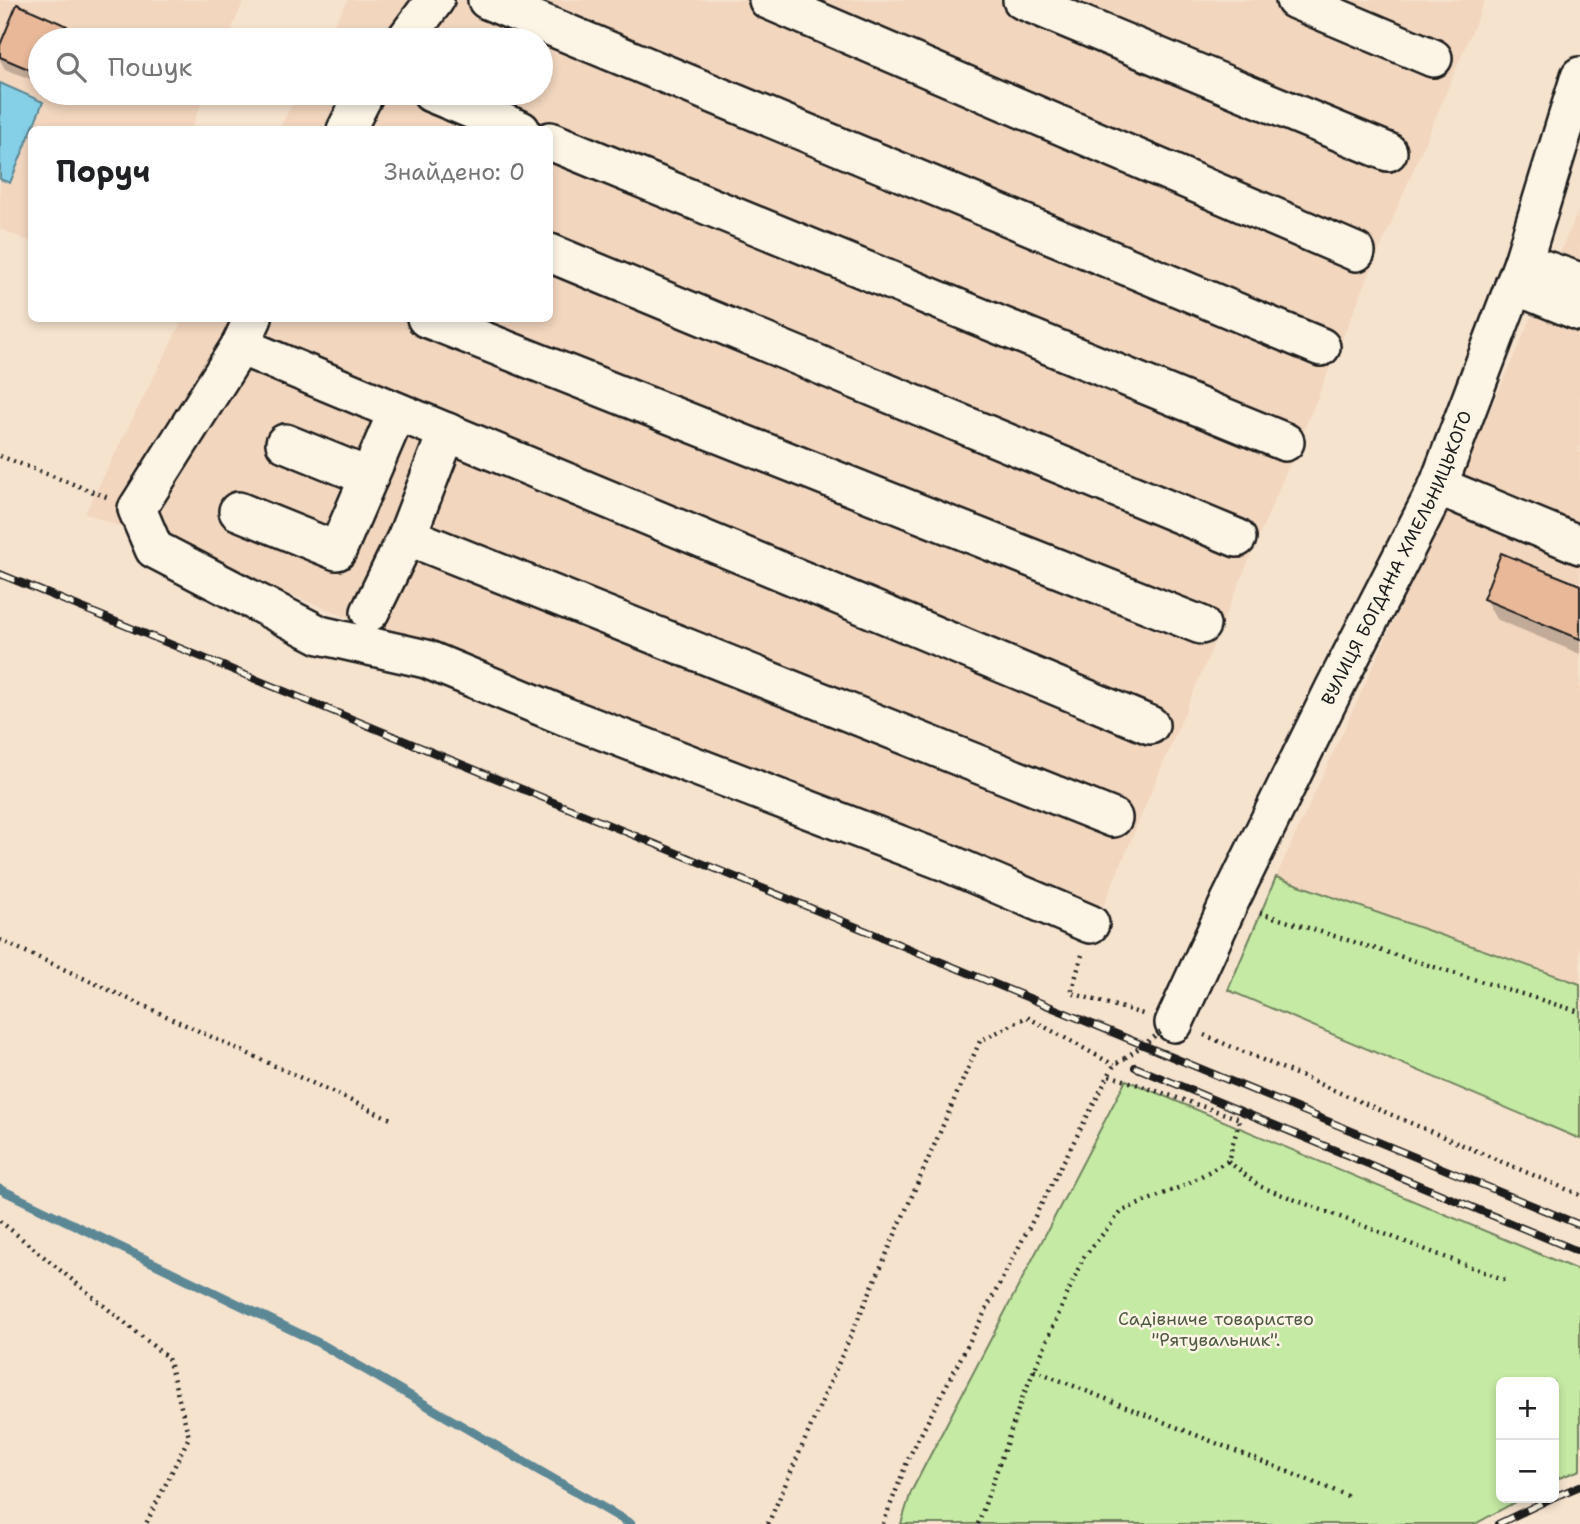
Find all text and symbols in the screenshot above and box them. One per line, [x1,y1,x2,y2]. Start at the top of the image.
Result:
search box [28,28,553,105]
icon: search [52,48,90,86]
text: Пошук [108,49,192,84]
text: Поруч [56,151,150,192]
text: Знайдено: 0 [384,157,525,187]
street label: ВУЛИЦЯ БОГДАНА ХМЕЛЬНИЦЬКОГО [1316,407,1478,709]
park label: Садівниче товариство "Рятувальник". [1118,1307,1314,1352]
map controls [1496,1377,1559,1503]
button: + [1496,1377,1559,1440]
button: − [1496,1440,1559,1503]

